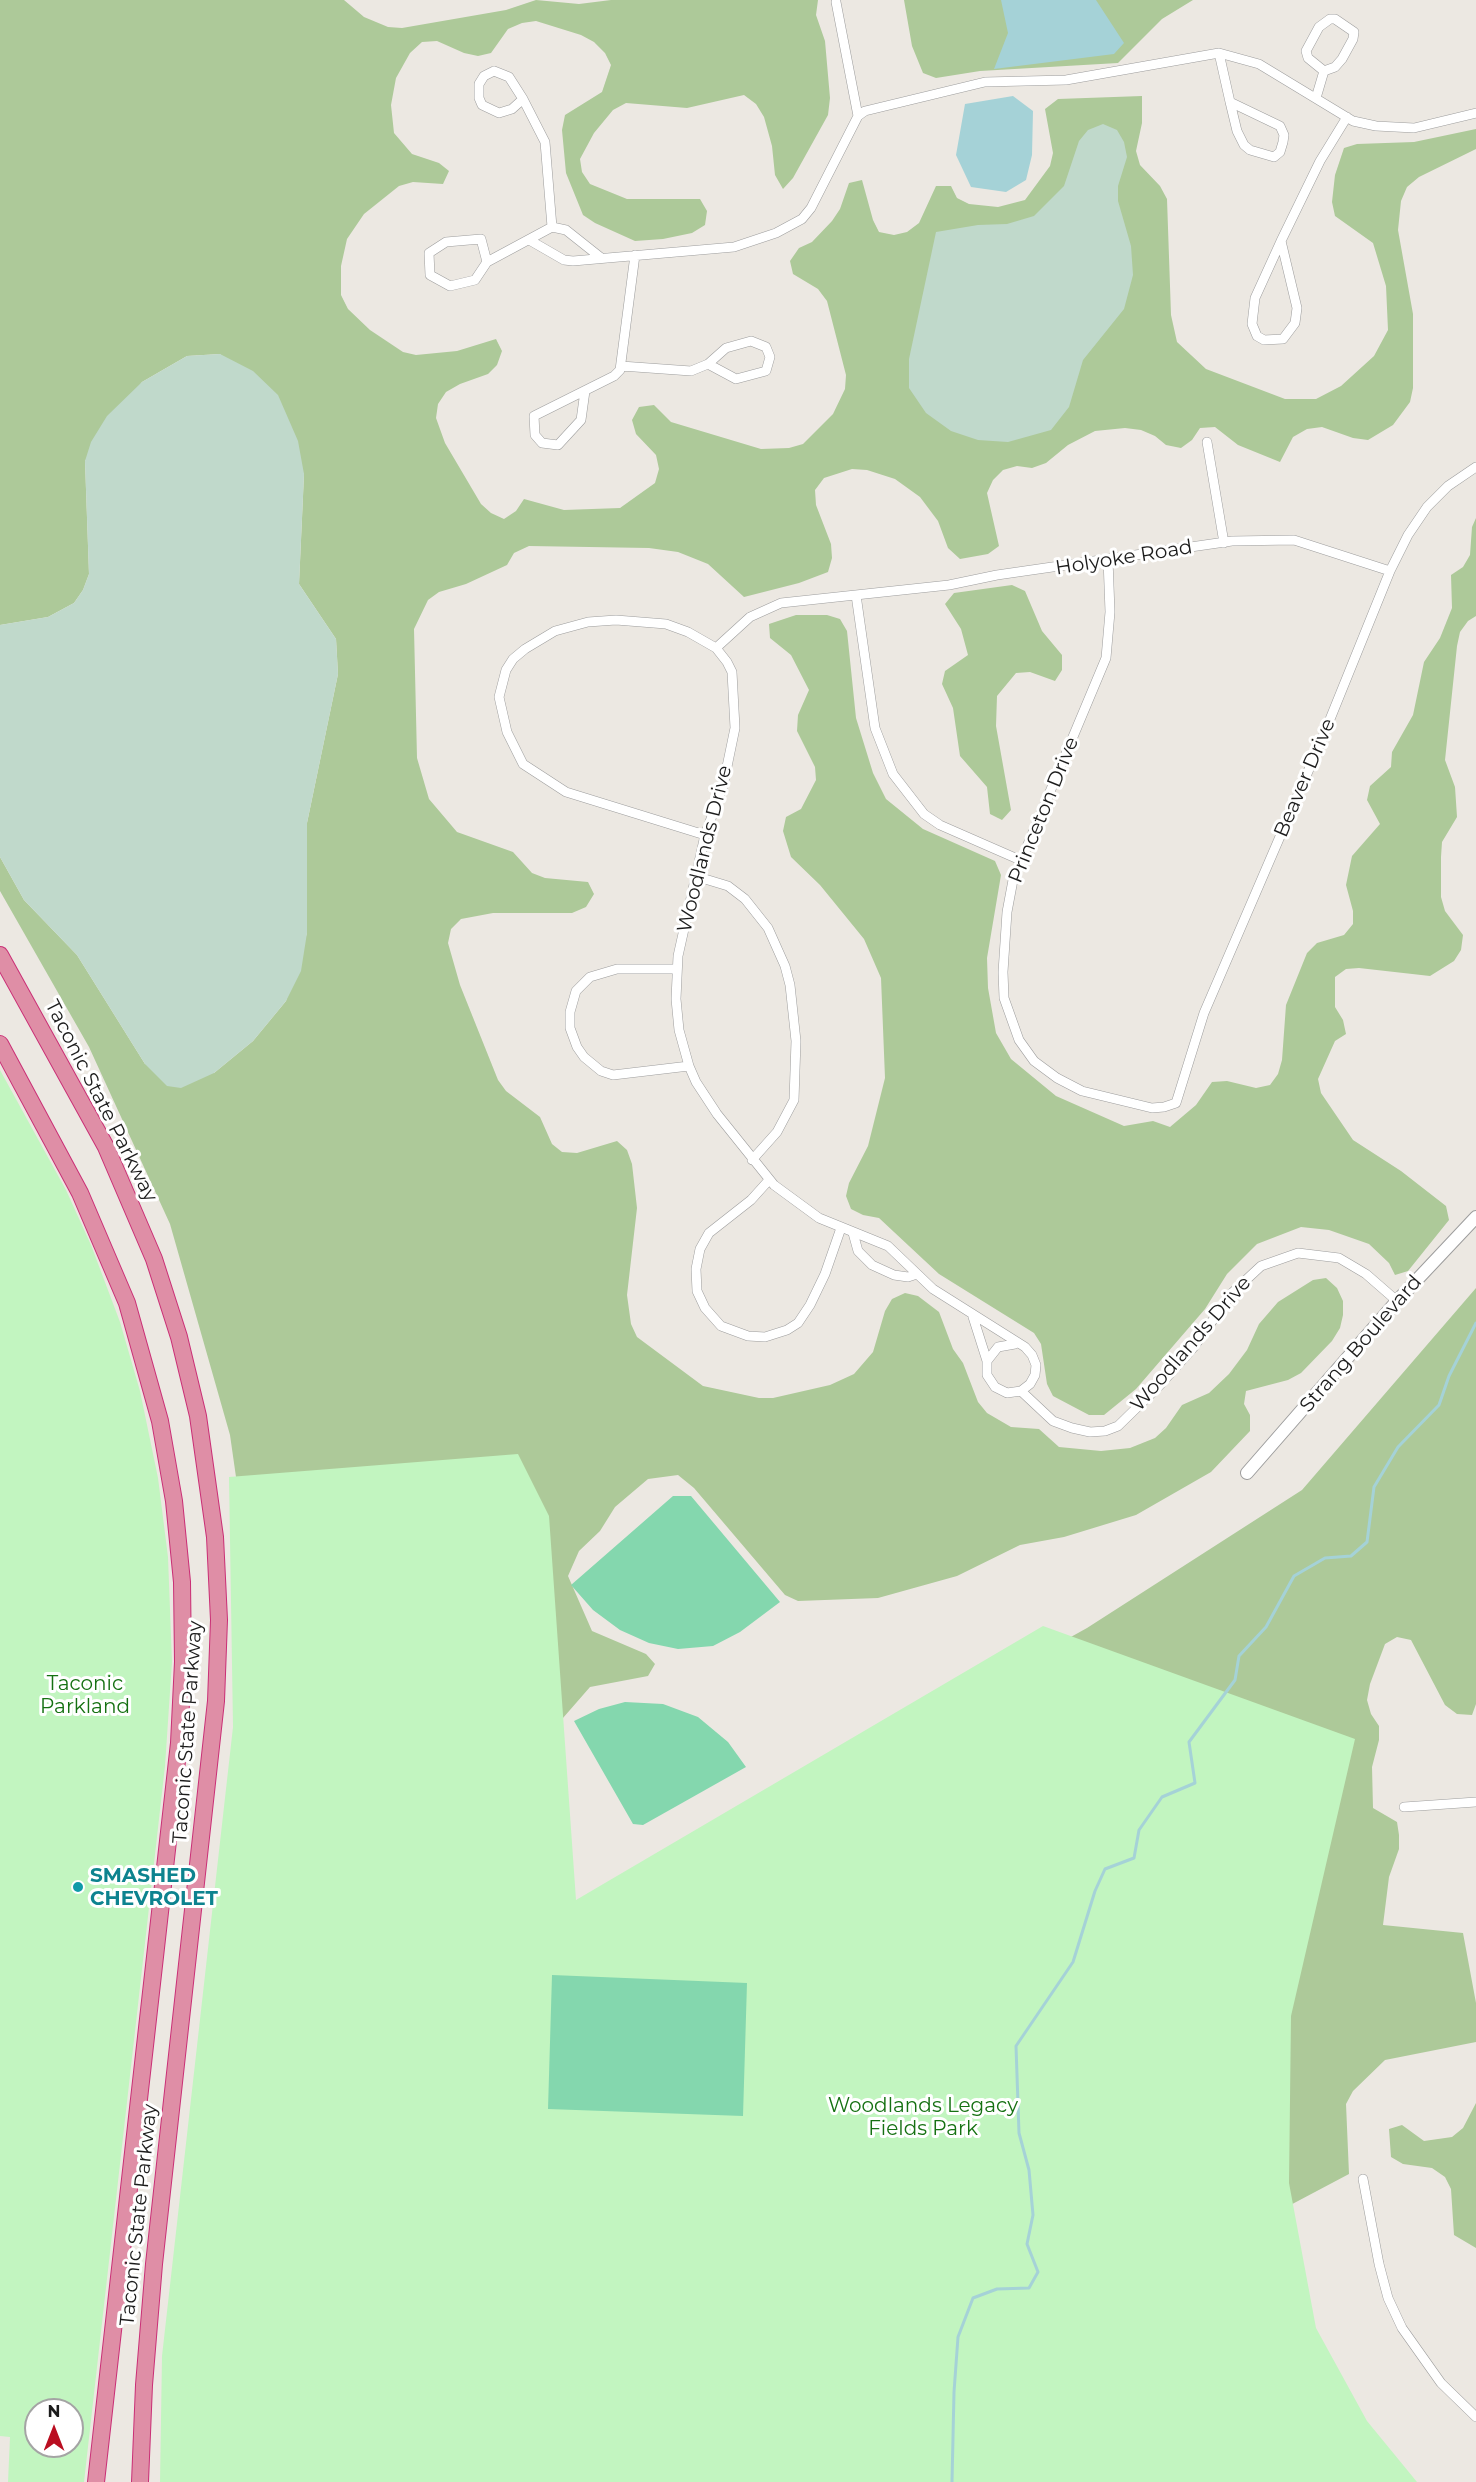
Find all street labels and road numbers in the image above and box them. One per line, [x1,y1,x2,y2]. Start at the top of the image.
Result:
street label: Holyoke Road [1054,535,1194,581]
street label: Beaver Drive [1269,715,1341,841]
street label: Princeton Drive [1004,734,1084,886]
street label: Woodlands Drive [673,763,737,935]
street label: Taconic State Parkway [40,996,162,1206]
street label: Woodlands Drive [1126,1271,1256,1417]
street label: Strang Boulevard [1295,1271,1427,1417]
street label: Taconic State Parkway [168,1620,208,1844]
street label: Taconic State Parkway [115,2103,163,2327]

